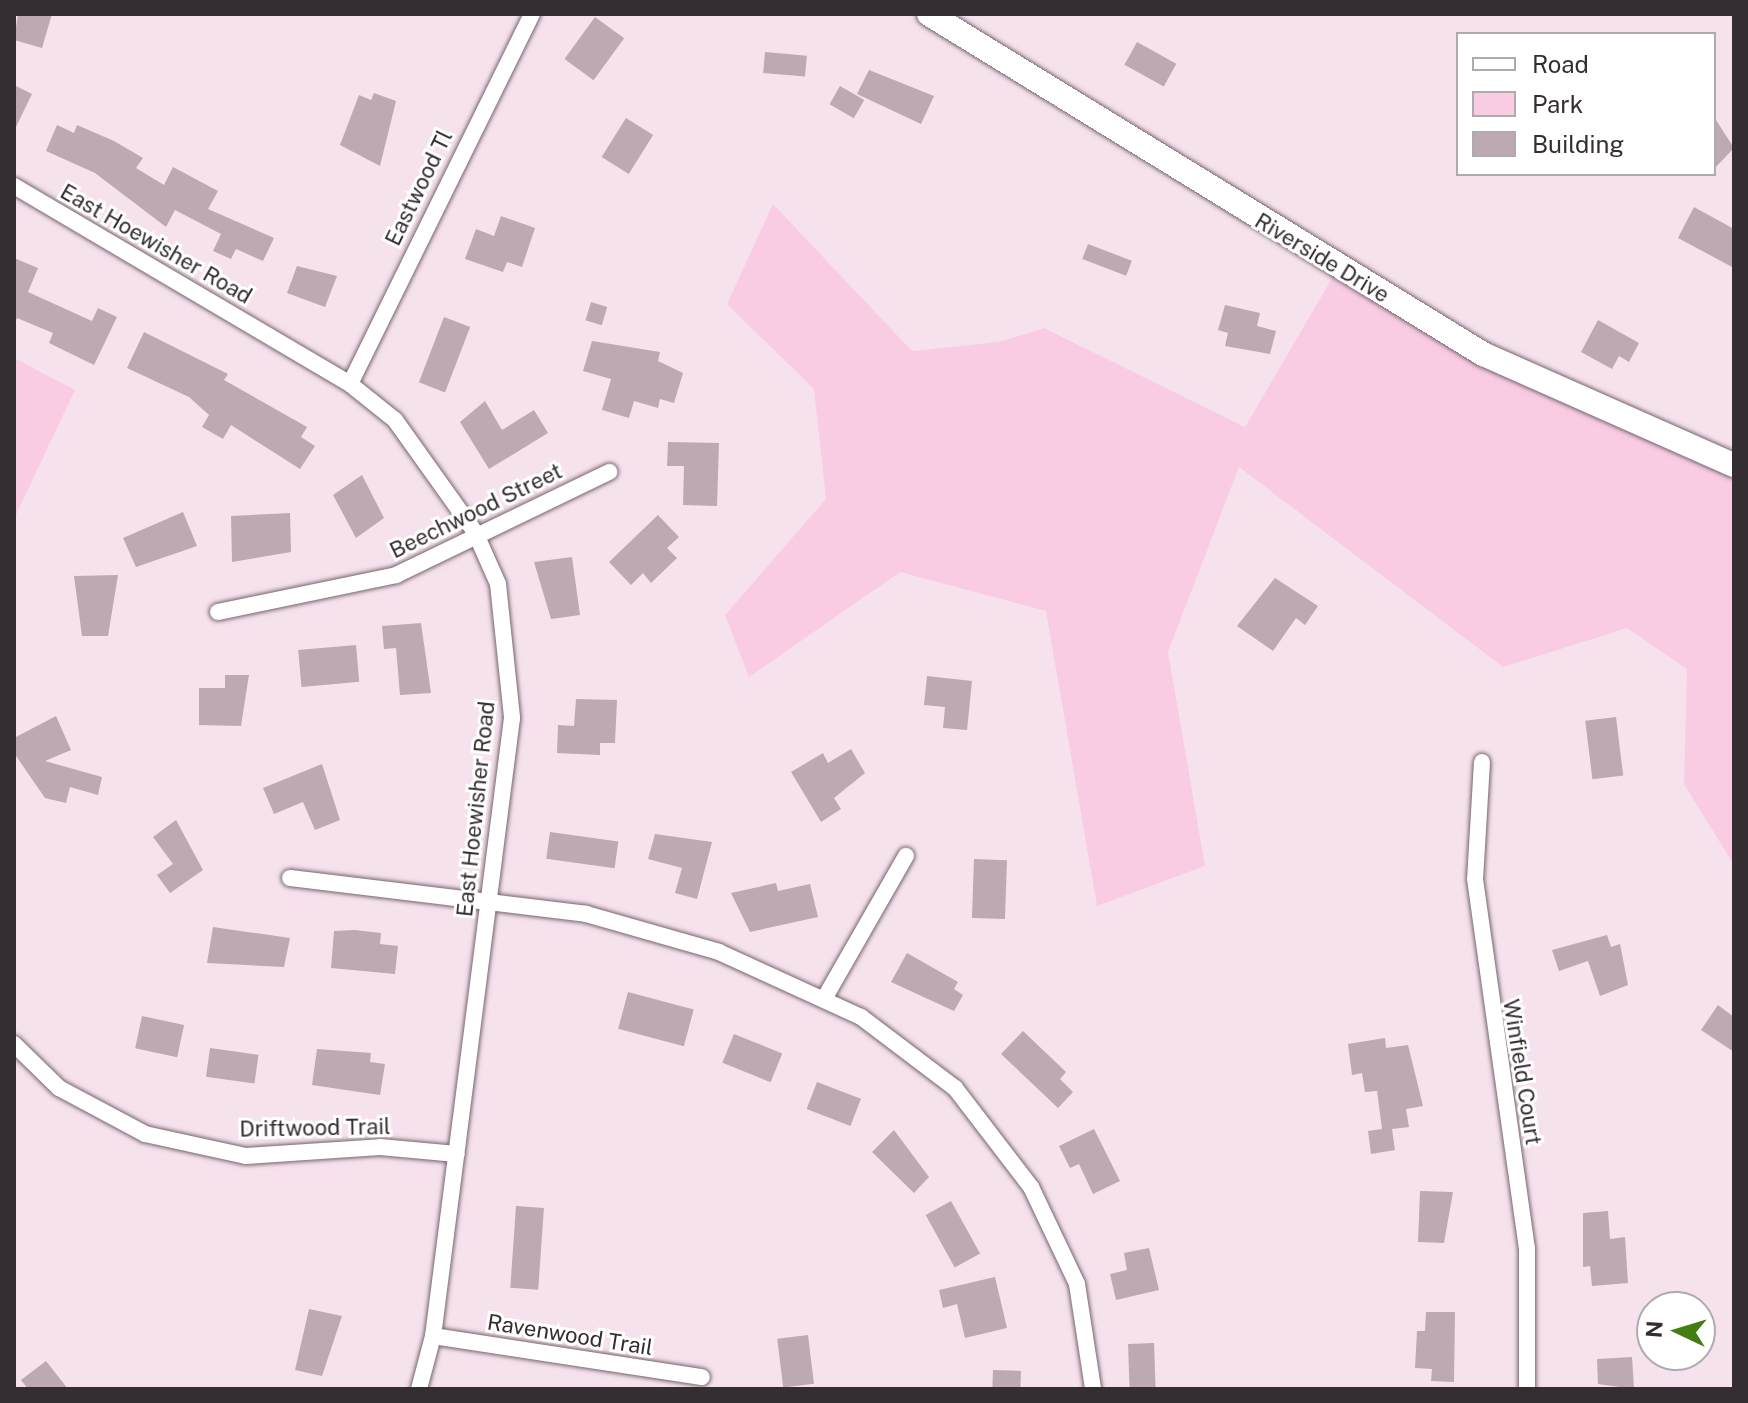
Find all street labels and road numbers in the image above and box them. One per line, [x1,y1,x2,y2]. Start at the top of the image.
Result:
street label: Eastwood Tl [380,126,458,250]
street label: East Hoewisher Road [56,178,256,310]
street label: Riverside Drive [1250,207,1394,309]
street label: Beechwood Street [386,458,566,564]
street label: East Hoewisher Road [452,700,500,918]
street label: Winfield Court [1497,997,1547,1147]
street label: Driftwood Trail [239,1113,391,1143]
street label: Ravenwood Trail [485,1309,655,1361]

